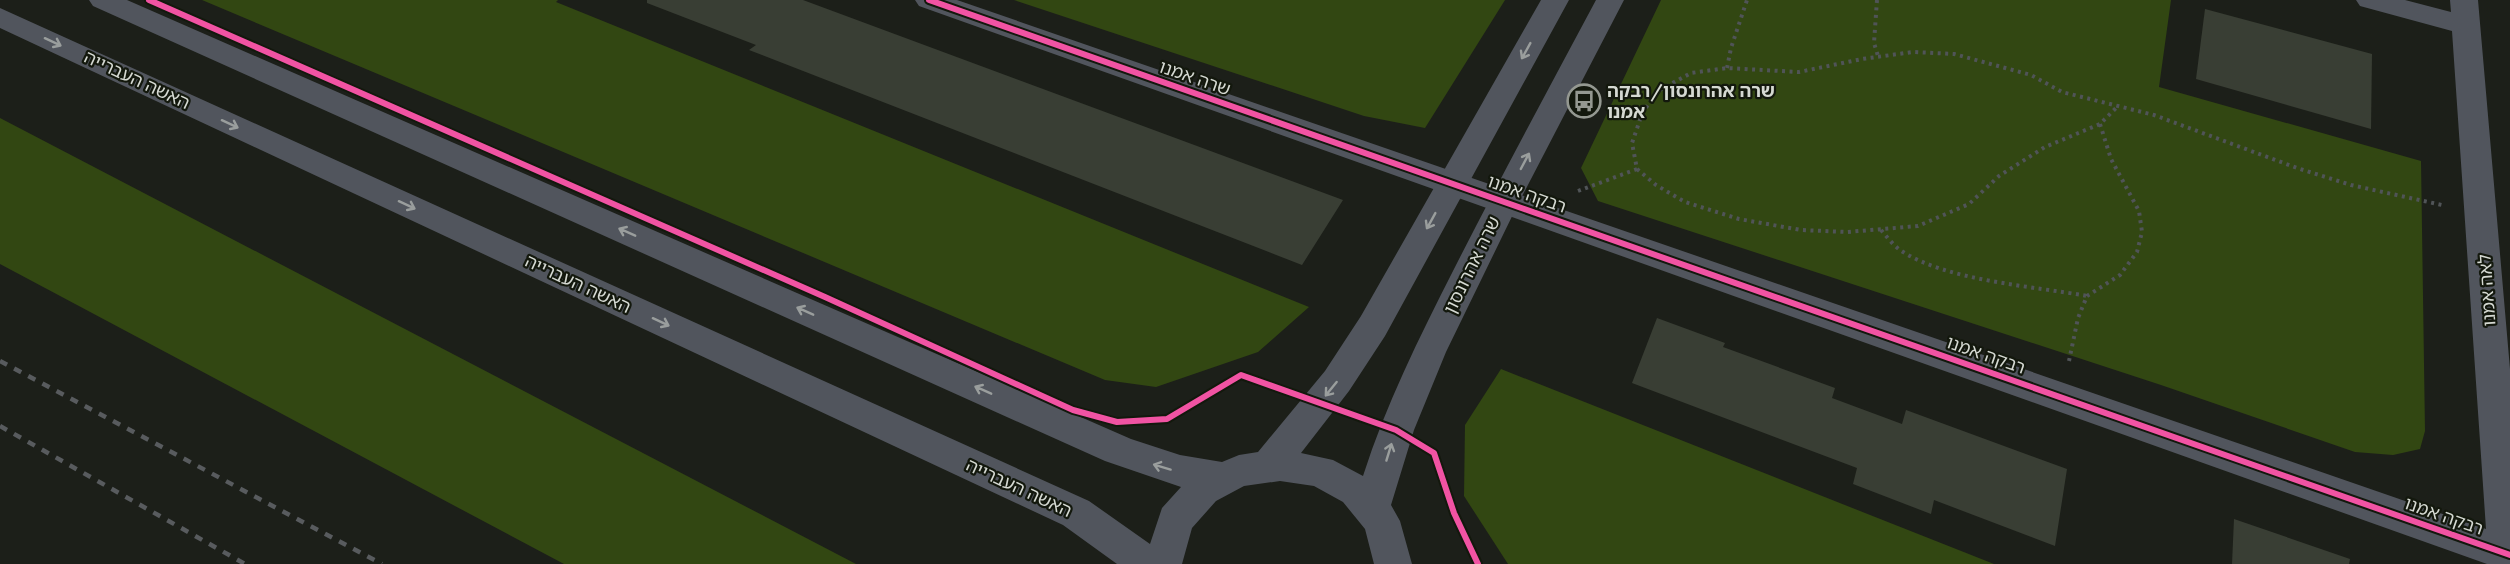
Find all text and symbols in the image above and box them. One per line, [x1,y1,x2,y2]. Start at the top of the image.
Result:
one-way arrow [44,37,62,48]
one-way arrow [1520,42,1532,59]
street label: האשה העברייה [81,45,194,114]
street label: שרה אמנו [1156,55,1234,100]
place label: שרה אהרונסון/רבקה אמנו [1607,79,1775,123]
bus stop icon: שרה אהרונסון/רבקה אמנו [1566,83,1602,119]
one-way arrow [221,118,239,130]
one-way arrow [1519,153,1531,170]
street label: רבקה אמנו [1485,169,1570,218]
one-way arrow [398,200,416,212]
one-way arrow [1425,212,1437,229]
street label: שרה אהרונסון [1438,212,1505,317]
one-way arrow [618,226,636,238]
street label: האשה העברייה [522,249,635,318]
street label: לאה אמנו [2473,253,2500,327]
one-way arrow [796,305,814,317]
one-way arrow [651,317,669,328]
street label: רבקה אמנו [1944,330,2029,379]
one-way arrow [1325,380,1338,396]
one-way arrow [975,384,993,396]
one-way arrow [1385,443,1396,462]
street label: האשה העברייה [963,453,1076,522]
one-way arrow [1153,461,1172,472]
street label: רבקה אמנו [2402,491,2487,540]

